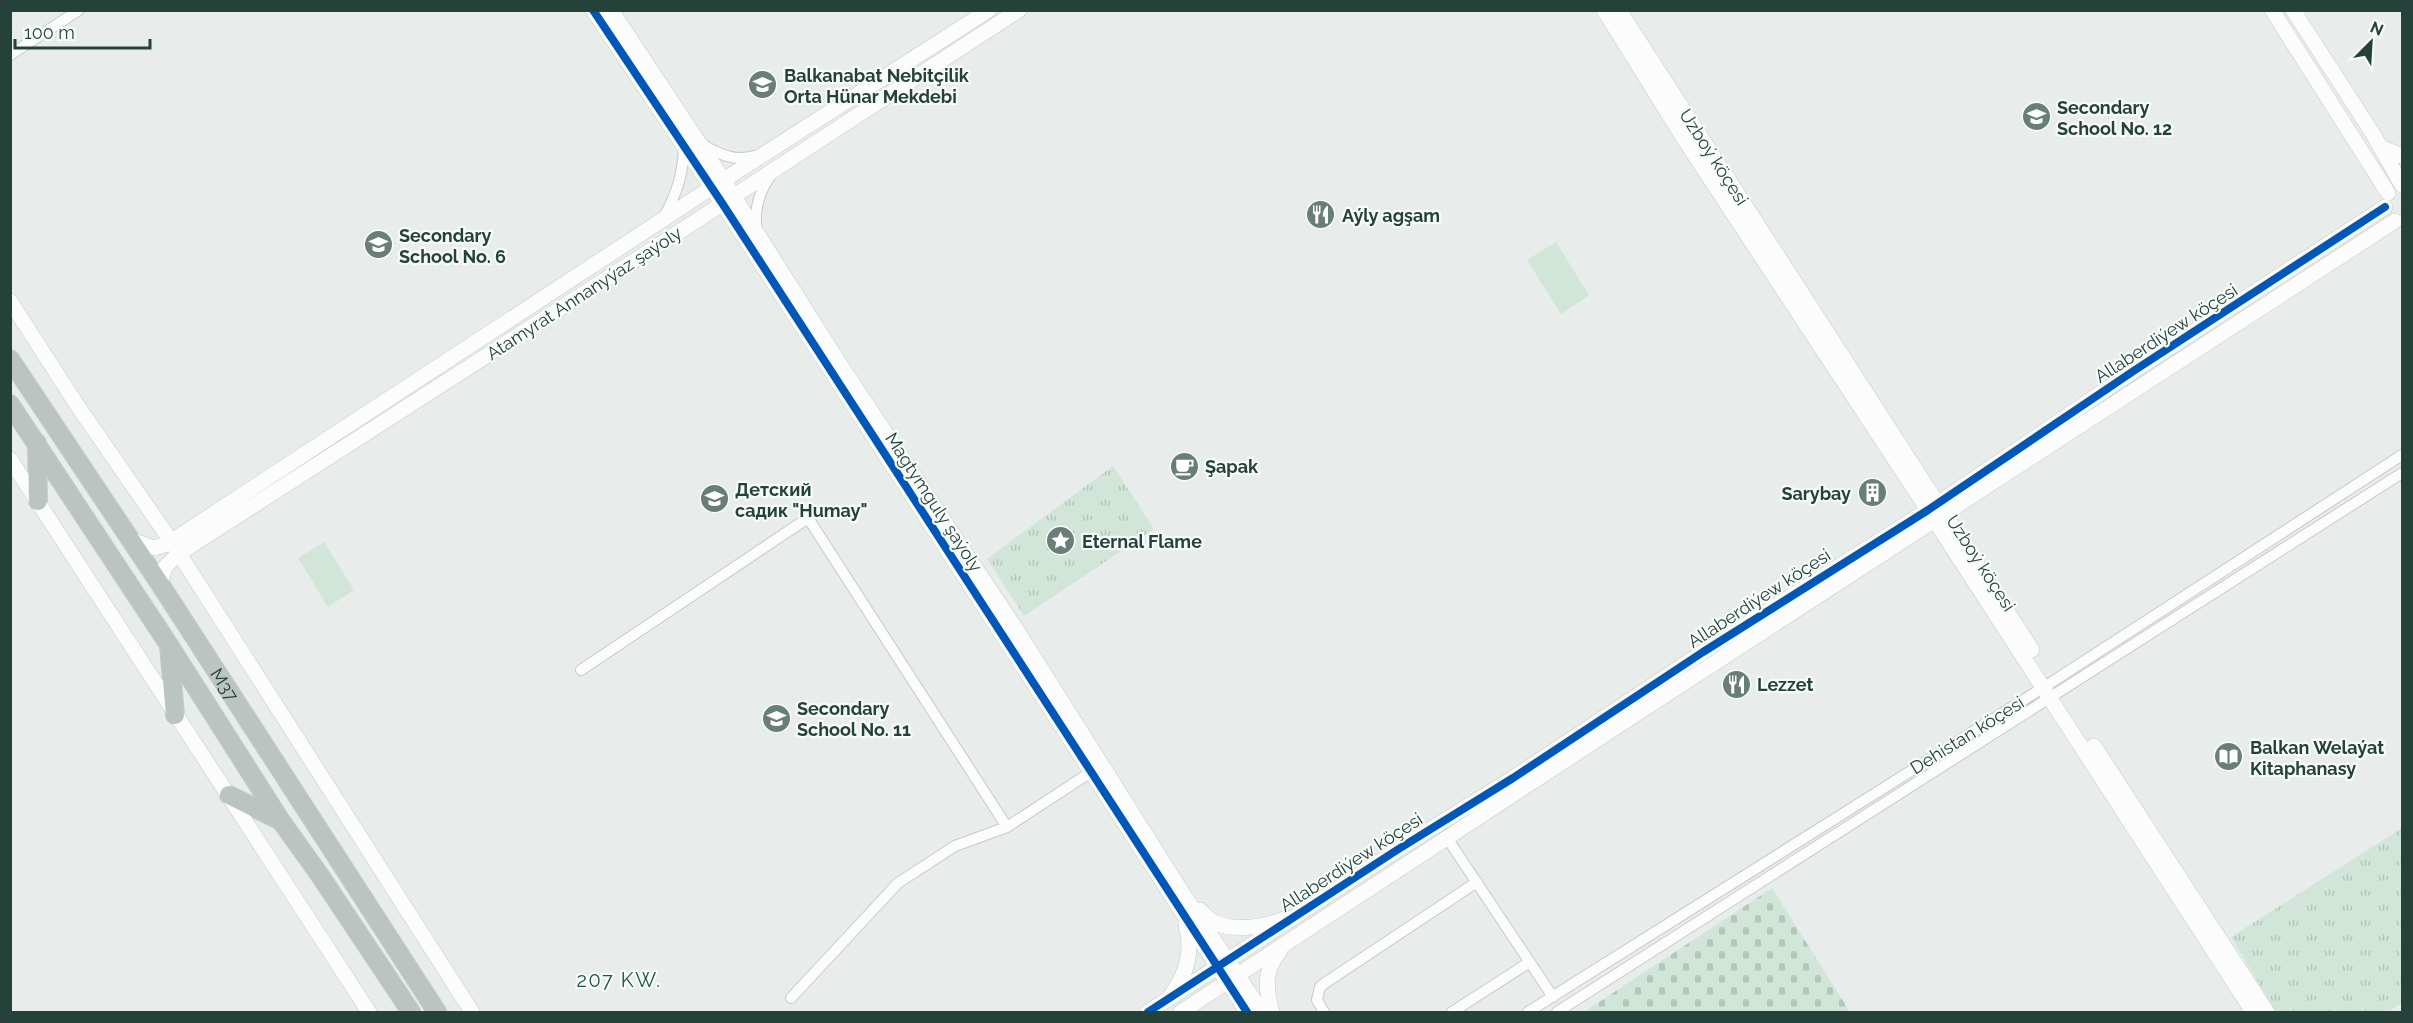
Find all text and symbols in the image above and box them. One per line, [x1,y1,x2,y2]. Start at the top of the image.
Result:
scale bar [15,12,150,50]
north arrow [2341,12,2401,72]
text: N [2367,18,2386,40]
text: 100 m [24,22,75,43]
place label: Balkanabat Nebitçilik Orta Hünar Mekdebi [784,65,970,107]
school or university icon: Balkanabat Nebitçilik Orta Hünar Mekdebi [747,69,779,101]
place label: Secondary School No. 12 [2057,97,2172,139]
school or university icon: Secondary School No. 12 [2020,101,2052,133]
street label: Uzboý köçesi [1675,105,1753,209]
restaurant icon: Aýly agşam [1305,199,1337,231]
place label: Aýly agşam [1342,205,1440,226]
street label: Atamyrat Annanyýaz şaýoly [483,222,686,364]
place label: Secondary School No. 6 [399,225,506,267]
school or university icon: Secondary School No. 6 [362,229,394,261]
street label: Allaberdiýew köçesi [2091,279,2241,387]
street label: Magtymguly şaýoly [881,428,987,576]
cafe icon: Şapak [1168,450,1200,482]
place label: Şapak [1205,456,1259,477]
building icon: Sarybay [1856,477,1888,509]
place label: Детский садик "Humay" [735,479,868,521]
school or university icon: Детский садик "Humay" [698,483,730,515]
place label: Sarybay [1782,483,1851,504]
street label: Uzboý köçesi [1942,511,2020,615]
place icon: Eternal Flame [1045,525,1077,557]
place label: Eternal Flame [1082,531,1202,552]
street label: Allaberdiýew köçesi [1684,544,1834,652]
street label: M37 [207,664,243,705]
restaurant icon: Lezzet [1720,668,1752,700]
place label: Lezzet [1757,674,1813,695]
street label: Dehistan köçesi [1906,692,2028,778]
place label: Secondary School No. 11 [797,698,911,740]
school or university icon: Secondary School No. 11 [760,702,792,734]
place label: Balkan Welaýat Kitaphanasy [2250,737,2384,779]
library icon: Balkan Welaýat Kitaphanasy [2213,741,2245,773]
street label: Allaberdiýew köçesi [1276,808,1426,916]
district label: 207 KW. [577,968,661,992]

